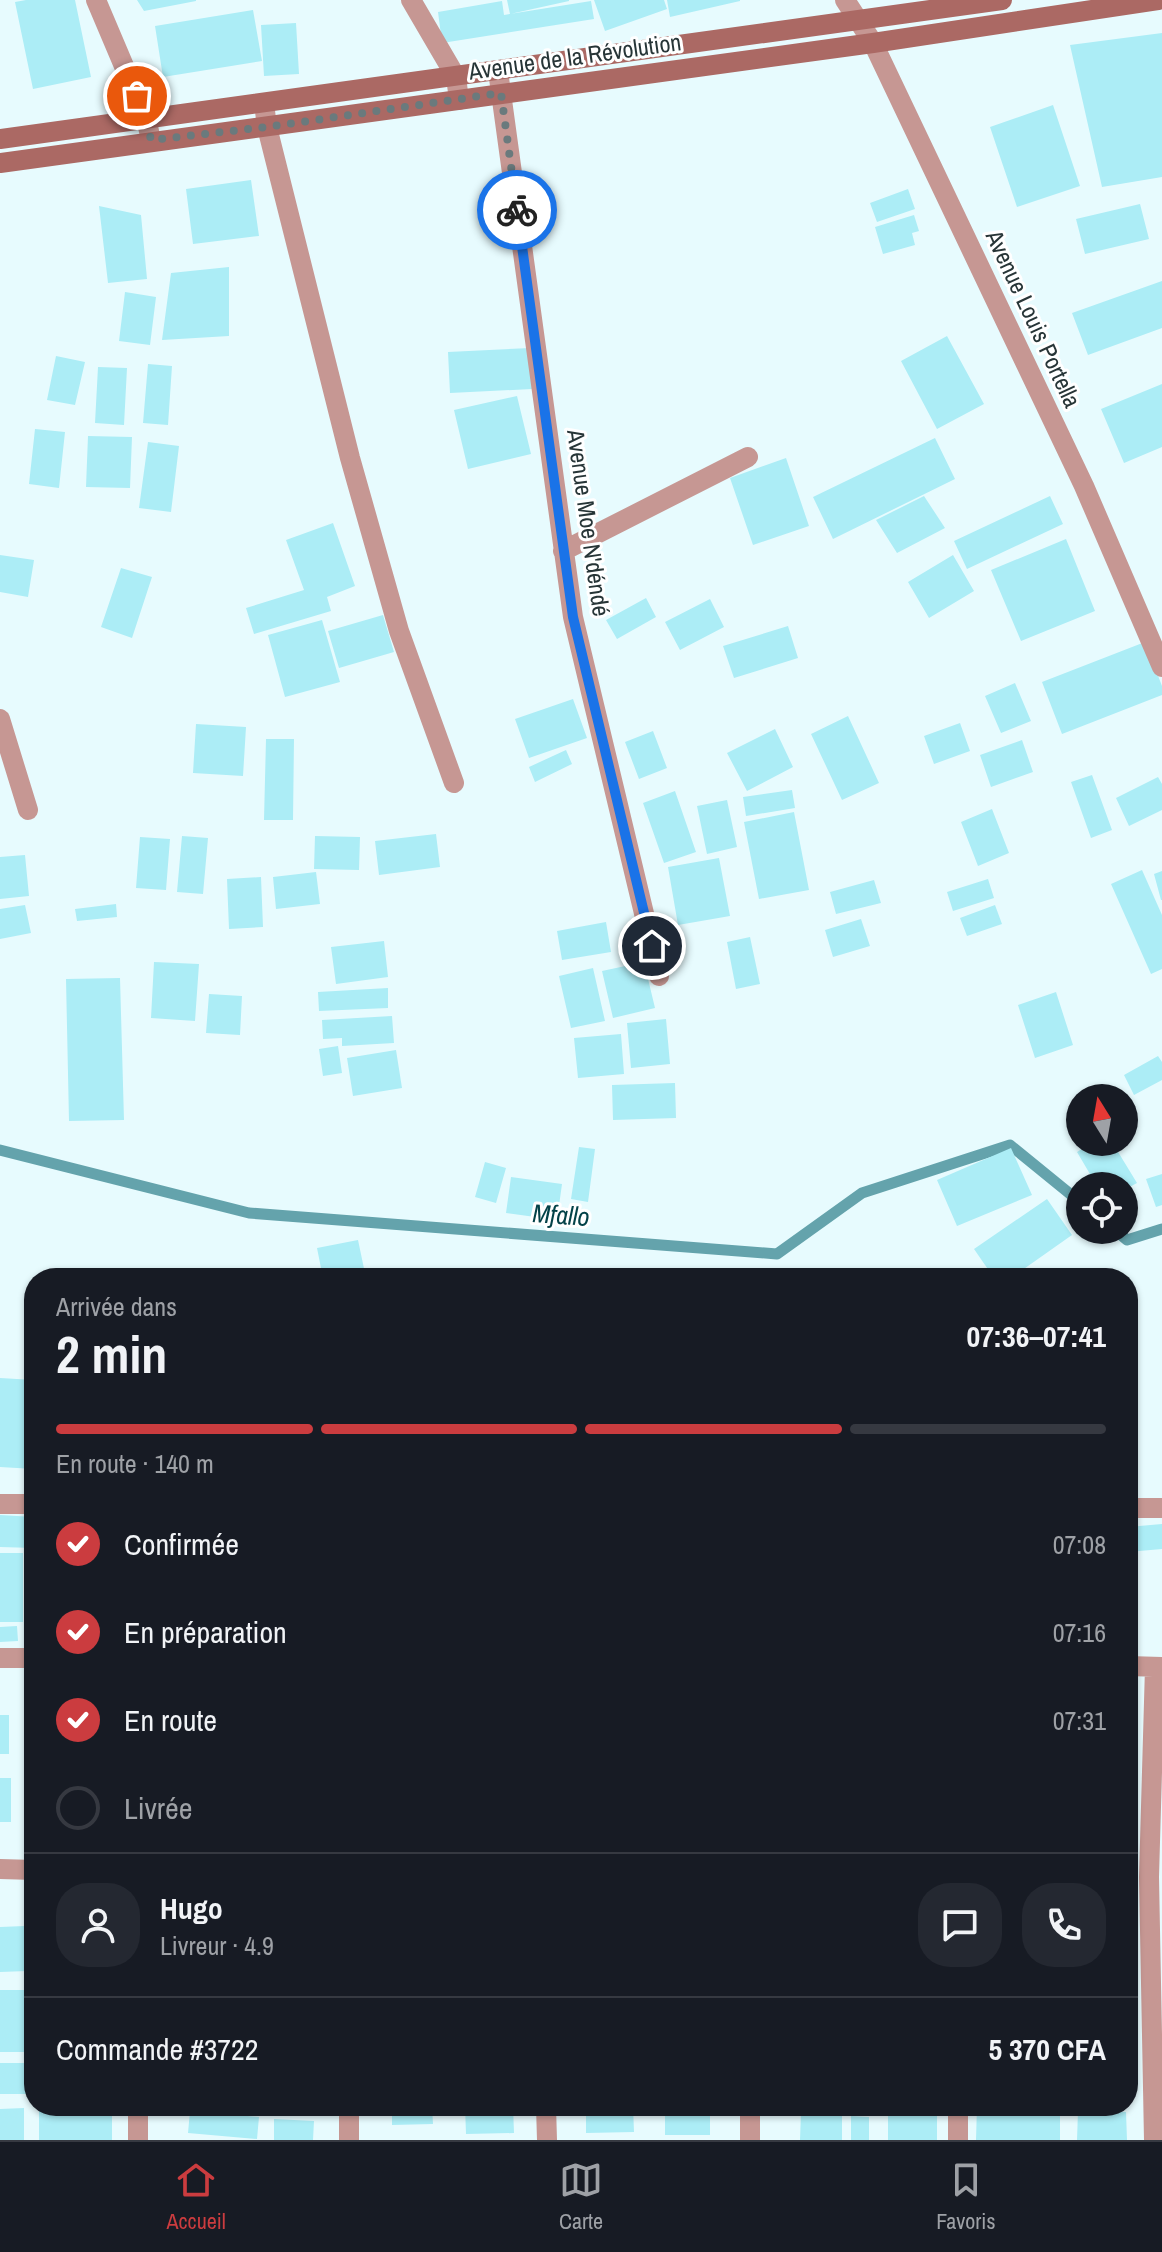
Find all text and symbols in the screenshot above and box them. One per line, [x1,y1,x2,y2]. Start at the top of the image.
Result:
street label: Avenue de la Révolution [466,25,683,87]
pin [103,62,171,130]
icon: bag [115,74,159,118]
courier [477,170,557,250]
icon: bike [495,188,539,232]
street label: Avenue Louis Portella [978,224,1089,412]
street label: Avenue Moe N'déndé [560,426,618,618]
pin [618,912,686,980]
icon: home [630,924,674,968]
north arrow [1066,1084,1138,1156]
map controls [1066,1084,1138,1244]
button: locate [1066,1172,1138,1244]
water label: Mfallo [531,1195,591,1234]
text: Arrivée dans [56,1289,177,1324]
text: 07:36–07:41 [967,1316,1106,1356]
text: 2 min [56,1319,167,1389]
text: En route · 140 m [56,1446,214,1481]
icon: check [56,1522,100,1566]
text: Confirmée [124,1524,239,1564]
text: 07:08 [1053,1527,1106,1562]
icon: check [56,1610,100,1654]
text: En préparation [124,1612,287,1652]
text: 07:16 [1053,1615,1106,1650]
icon: check [56,1698,100,1742]
text: En route [124,1700,217,1740]
text: 07:31 [1053,1703,1106,1738]
text: Livrée [124,1788,192,1828]
button: person [56,1883,140,1967]
button: chat [918,1883,1002,1967]
button: phone [1022,1883,1106,1967]
text: Hugo [160,1888,223,1928]
text: Livreur · 4.9 [160,1928,274,1963]
text: Commande #3722 [56,2029,258,2069]
text: 5 370 CFA [988,2029,1106,2069]
tab: Accueil [167,2158,226,2236]
tab: Carte [559,2158,603,2236]
tab: Favoris [936,2158,995,2236]

